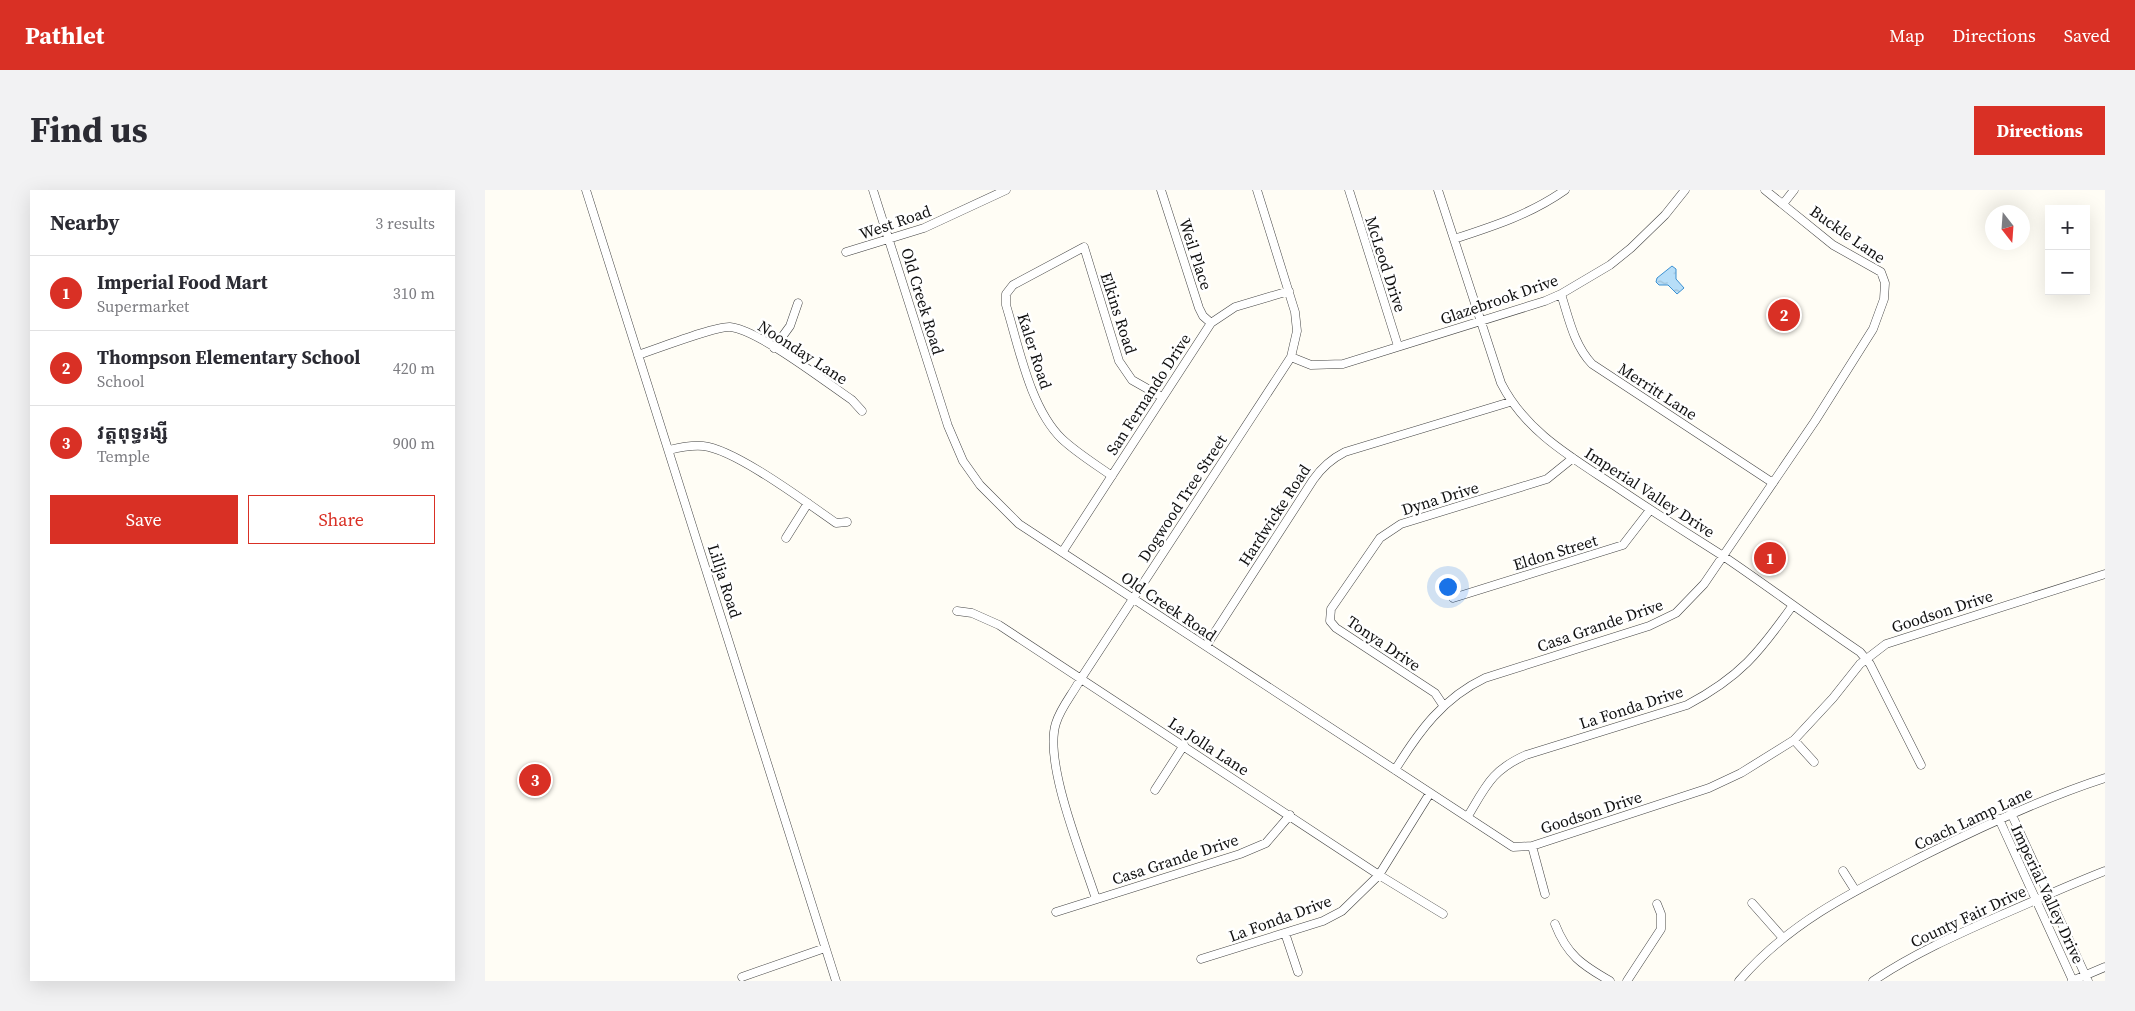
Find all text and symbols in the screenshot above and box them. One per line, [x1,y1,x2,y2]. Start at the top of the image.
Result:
text: Pathlet [25,19,104,52]
text: Map [1889,23,1925,48]
text: Directions [1953,23,2036,48]
text: Saved [2064,23,2110,48]
text: Find us [30,106,148,154]
button: Directions [1974,106,2105,155]
street label: West Road [856,199,934,245]
street label: Buckle Lane [1806,200,1890,268]
north arrow [1985,205,2030,250]
map controls [2045,205,2090,295]
button: + [2045,205,2090,250]
text: Nearby [50,208,120,237]
text: 3 results [375,212,435,234]
street label: McLeod Drive [1360,213,1412,315]
street label: Weil Place [1174,215,1218,293]
street label: Old Creek Road [896,245,950,357]
button: − [2045,250,2090,295]
text: Imperial Food Mart [97,269,268,295]
street label: Elkins Road [1095,269,1143,357]
street label: Glazebrook Drive [1437,269,1561,329]
text: 1 [62,282,70,304]
text: 310 m [393,282,435,304]
text: Supermarket [97,295,189,317]
pin: 2 [1768,296,1800,334]
street label: Kaler Road [1012,310,1058,392]
street label: Noonday Lane [754,315,852,389]
street label: San Fernando Drive [1100,329,1196,459]
text: Thompson Elementary School [97,344,361,370]
text: 2 [62,357,70,379]
text: 420 m [393,357,435,379]
street label: Merritt Lane [1614,357,1702,425]
text: School [97,370,145,392]
text: វត្តពុទ្ធរង្សី [97,419,168,445]
street label: Dogwood Tree Street [1133,429,1232,566]
text: 3 [62,432,70,454]
text: 900 m [393,432,435,454]
street label: Imperial Valley Drive [1581,442,1719,542]
text: Temple [97,445,150,467]
street label: Hardwicke Road [1233,460,1315,570]
street label: Dyna Drive [1399,476,1481,520]
button: Save [50,495,238,544]
button: Share [248,495,435,544]
street label: Eldon Street [1510,529,1601,575]
pin: 1 [1754,539,1786,577]
street label: Lillja Road [703,541,747,621]
street label: Old Creek Road [1117,566,1221,646]
your location [1435,574,1461,600]
street label: Goodson Drive [1889,584,1995,638]
street label: Casa Grande Drive [1534,593,1666,657]
street label: Tonya Drive [1343,610,1425,676]
street label: La Fonda Drive [1576,680,1686,734]
street label: La Jolla Lane [1164,712,1254,780]
pin: 3 [519,761,551,799]
street label: Coach Lamp Lane [1910,781,2036,855]
street label: Goodson Drive [1538,785,1644,839]
street label: Imperial Valley Drive [2006,821,2090,967]
street label: Casa Grande Drive [1109,828,1241,890]
street label: County Fair Drive [1907,880,2029,952]
street label: La Fonda Drive [1226,889,1334,947]

